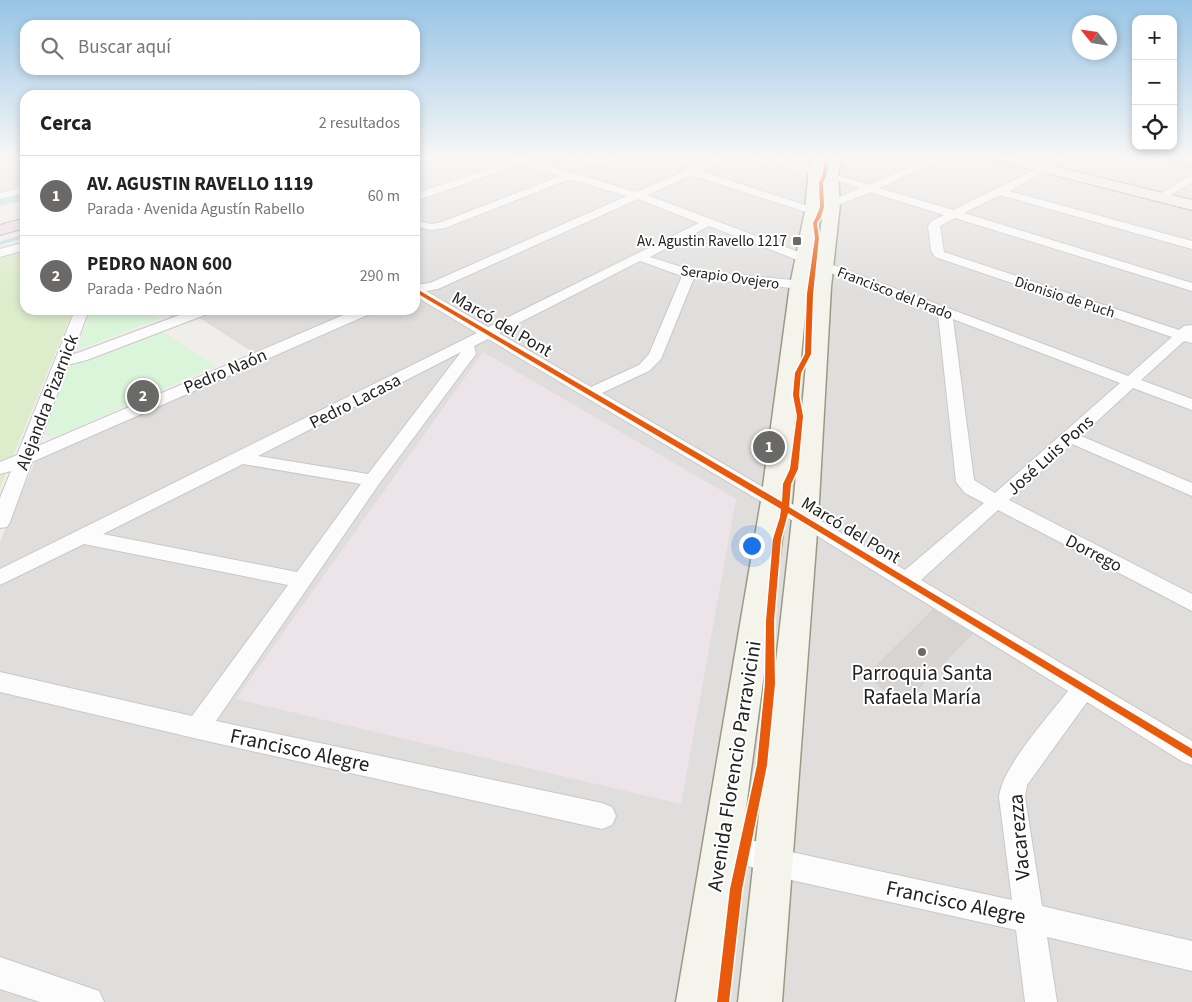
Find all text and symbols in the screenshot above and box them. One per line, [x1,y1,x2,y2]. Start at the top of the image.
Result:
north arrow [1072,15,1117,60]
map controls [1132,15,1177,150]
button: + [1132,15,1177,60]
search box [20,20,420,75]
icon: search [38,34,66,62]
text: Buscar aquí [78,34,171,61]
button: − [1132,60,1177,105]
button: locate [1132,105,1177,150]
text: Cerca [40,108,92,138]
text: 2 resultados [319,112,400,134]
text: AV. AGUSTIN RAVELLO 1119 [87,171,313,198]
text: 1 [52,185,60,207]
text: 60 m [368,185,400,207]
text: Parada · Avenida Agustín Rabello [87,198,305,220]
place label: Av. Agustin Ravello 1217 [637,231,787,252]
marker: Av. Agustin Ravello 1217 [791,235,803,247]
text: PEDRO NAON 600 [87,251,232,278]
street label: Serapio Ovejero [679,260,781,295]
street label: Francisco del Prado [834,262,956,325]
text: 2 [52,265,60,287]
text: 290 m [360,265,400,287]
street label: Dionisio de Puch [1012,271,1118,324]
text: Parada · Pedro Naón [87,278,223,300]
street label: Marcó del Pont [447,286,556,363]
street label: Alejandra Pizarnick [10,331,85,474]
street label: Pedro Naón [180,343,271,400]
street label: Pedro Lacasa [305,368,405,435]
pin: 2 [127,377,159,415]
street label: José Luis Pons [1001,410,1099,501]
pin: 1 [753,428,785,466]
street label: Marcó del Pont [796,491,905,570]
street label: Dorrego [1061,529,1126,578]
your location [739,533,765,559]
street label: Avenida Florencio Parravicini [699,638,769,894]
marker: Parroquia Santa Rafaela María [916,646,928,658]
place label: Parroquia Santa Rafaela María [852,658,992,712]
street label: Francisco Alegre [227,721,373,779]
street label: Vacarezza [1000,793,1038,881]
street label: Francisco Alegre [883,873,1029,931]

